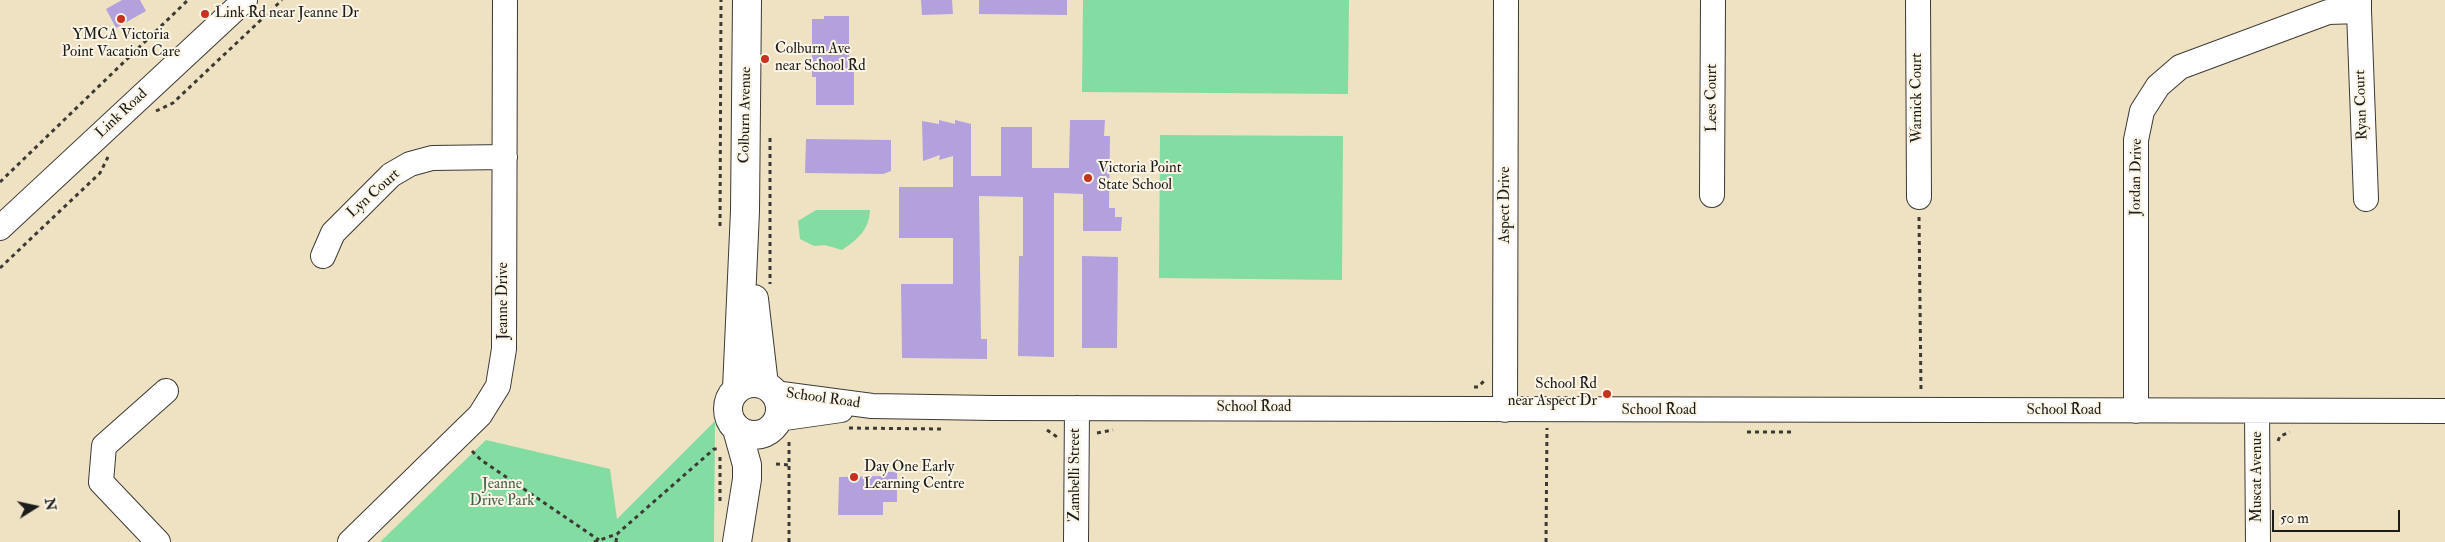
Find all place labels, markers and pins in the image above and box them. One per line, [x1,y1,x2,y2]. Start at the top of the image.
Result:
place label: Link Rd near Jeanne Dr [215,5,359,23]
marker: Link Rd near Jeanne Dr [199,8,211,20]
marker: YMCA Victoria Point Vacation Care [115,13,127,25]
place label: YMCA Victoria Point Vacation Care [62,27,180,62]
place label: Colburn Ave near School Rd [775,41,866,76]
marker: Colburn Ave near School Rd [759,53,771,65]
place label: Victoria Point State School [1098,160,1181,195]
marker: Victoria Point State School [1082,172,1094,184]
place label: School Rd near Aspect Dr [1508,376,1597,411]
marker: School Rd near Aspect Dr [1601,388,1613,400]
place label: Day One Early Learning Centre [864,459,964,494]
marker: Day One Early Learning Centre [848,471,860,483]

